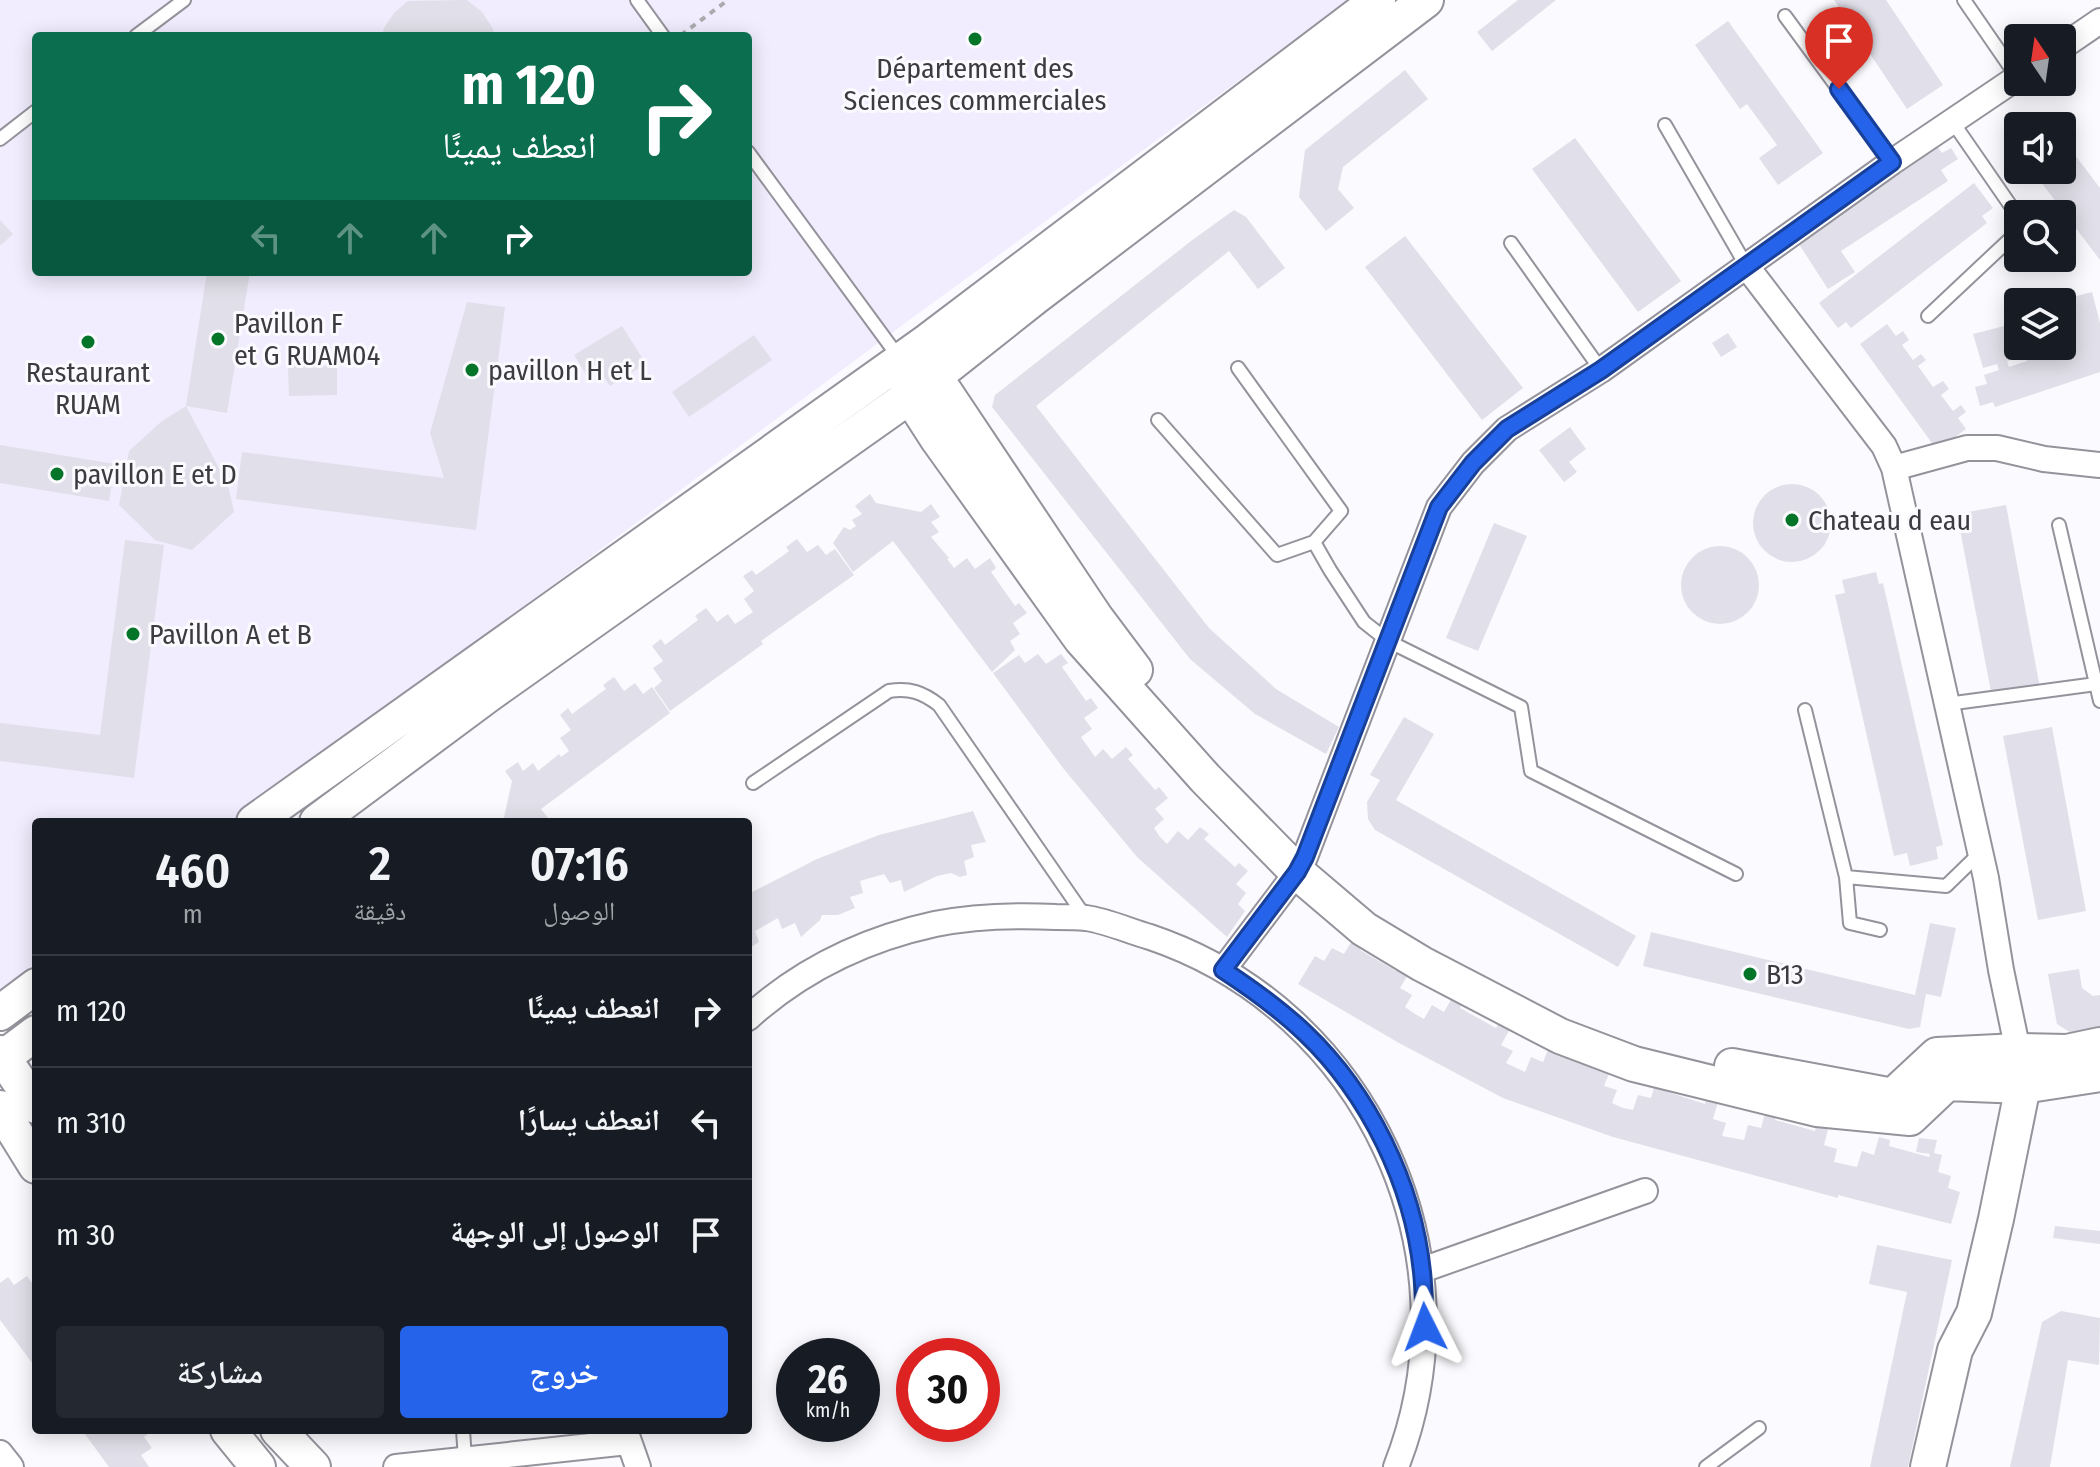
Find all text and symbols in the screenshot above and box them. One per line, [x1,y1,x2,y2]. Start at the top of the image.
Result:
pin [1805,7,1873,89]
icon: arrive [1817,19,1861,63]
north arrow [2004,24,2076,96]
map controls [2004,24,2076,360]
marker: Département des Sciences commerciales [966,30,984,48]
text: 120 m [461,52,596,119]
place label: Département des Sciences commerciales [844,52,1106,117]
icon: right [624,64,728,168]
button: sound [2004,112,2076,184]
text: انعطف يمينًا [442,124,596,168]
button: search [2004,200,2076,272]
icon: left [244,216,288,260]
icon: ahead [328,216,372,260]
icon: ahead [412,216,456,260]
icon: right [496,216,540,260]
button: layers [2004,288,2076,360]
place label: Pavillon F et G RUAM04 [234,307,380,372]
marker: Pavillon F et G RUAM04 [209,330,227,348]
marker: Restaurant RUAM [79,333,97,351]
place label: pavillon H et L [488,354,652,387]
place label: Restaurant RUAM [26,356,151,421]
marker: pavillon H et L [463,361,481,379]
place label: pavillon E et D [73,458,237,491]
marker: pavillon E et D [48,465,66,483]
place label: Chateau d eau [1808,504,1971,537]
marker: Chateau d eau [1783,511,1801,529]
place label: Pavillon A et B [149,618,312,651]
marker: Pavillon A et B [124,625,142,643]
text: 2 [369,835,391,893]
text: 07:16 [530,835,629,893]
text: 460 [155,842,230,900]
text: دقيقة [354,896,406,927]
text: الوصول [543,896,615,927]
text: m [183,899,203,930]
place label: B13 [1766,958,1804,991]
marker: B13 [1741,965,1759,983]
icon: right [684,989,728,1033]
text: انعطف يمينًا [527,990,660,1026]
text: 120 m [56,993,127,1029]
icon: left [684,1101,728,1145]
text: انعطف يسارًا [518,1102,660,1138]
text: 310 m [56,1105,126,1141]
icon: arrive [684,1213,728,1257]
text: الوصول إلى الوجهة [450,1214,660,1250]
text: 30 m [56,1217,115,1253]
position arrow [1383,1285,1467,1369]
button: مشاركة [56,1326,384,1418]
button: خروج [400,1326,728,1418]
speed limit sign: 30 [896,1338,1000,1442]
text: 26 [808,1356,848,1404]
text: km/h [806,1398,850,1422]

